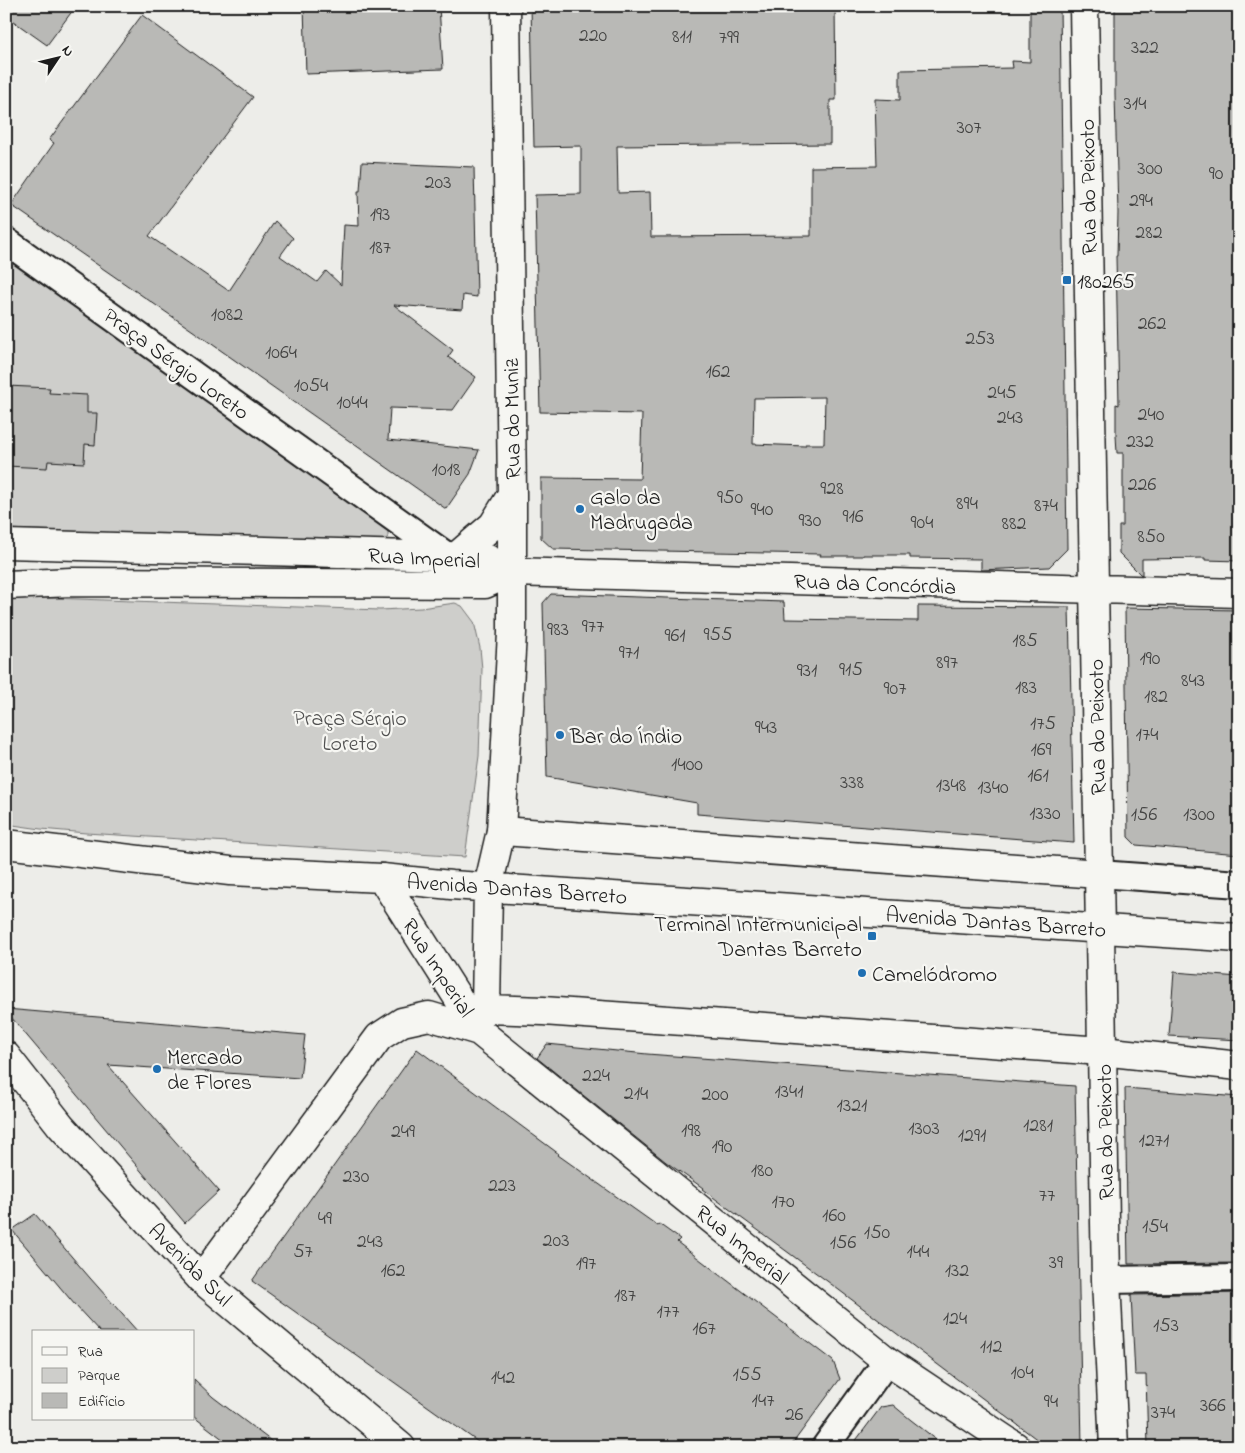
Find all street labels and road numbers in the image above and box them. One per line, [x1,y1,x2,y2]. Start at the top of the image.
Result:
street label: Rua do Peixoto [1073,119,1107,255]
street label: Praça Sérgio Loreto [95,301,255,430]
street label: Rua do Muniz [497,357,531,480]
street label: Rua Imperial [367,541,481,579]
street label: Rua da Concórdia [793,567,957,605]
street label: Rua do Peixoto [1082,659,1116,795]
street label: Avenida Dantas Barreto [405,867,628,915]
street label: Avenida Dantas Barreto [884,900,1107,948]
street label: Rua Imperial [392,913,481,1025]
street label: Rua do Peixoto [1090,1064,1124,1200]
street label: Rua Imperial [687,1198,795,1294]
street label: Avenida Sul [140,1217,238,1315]

